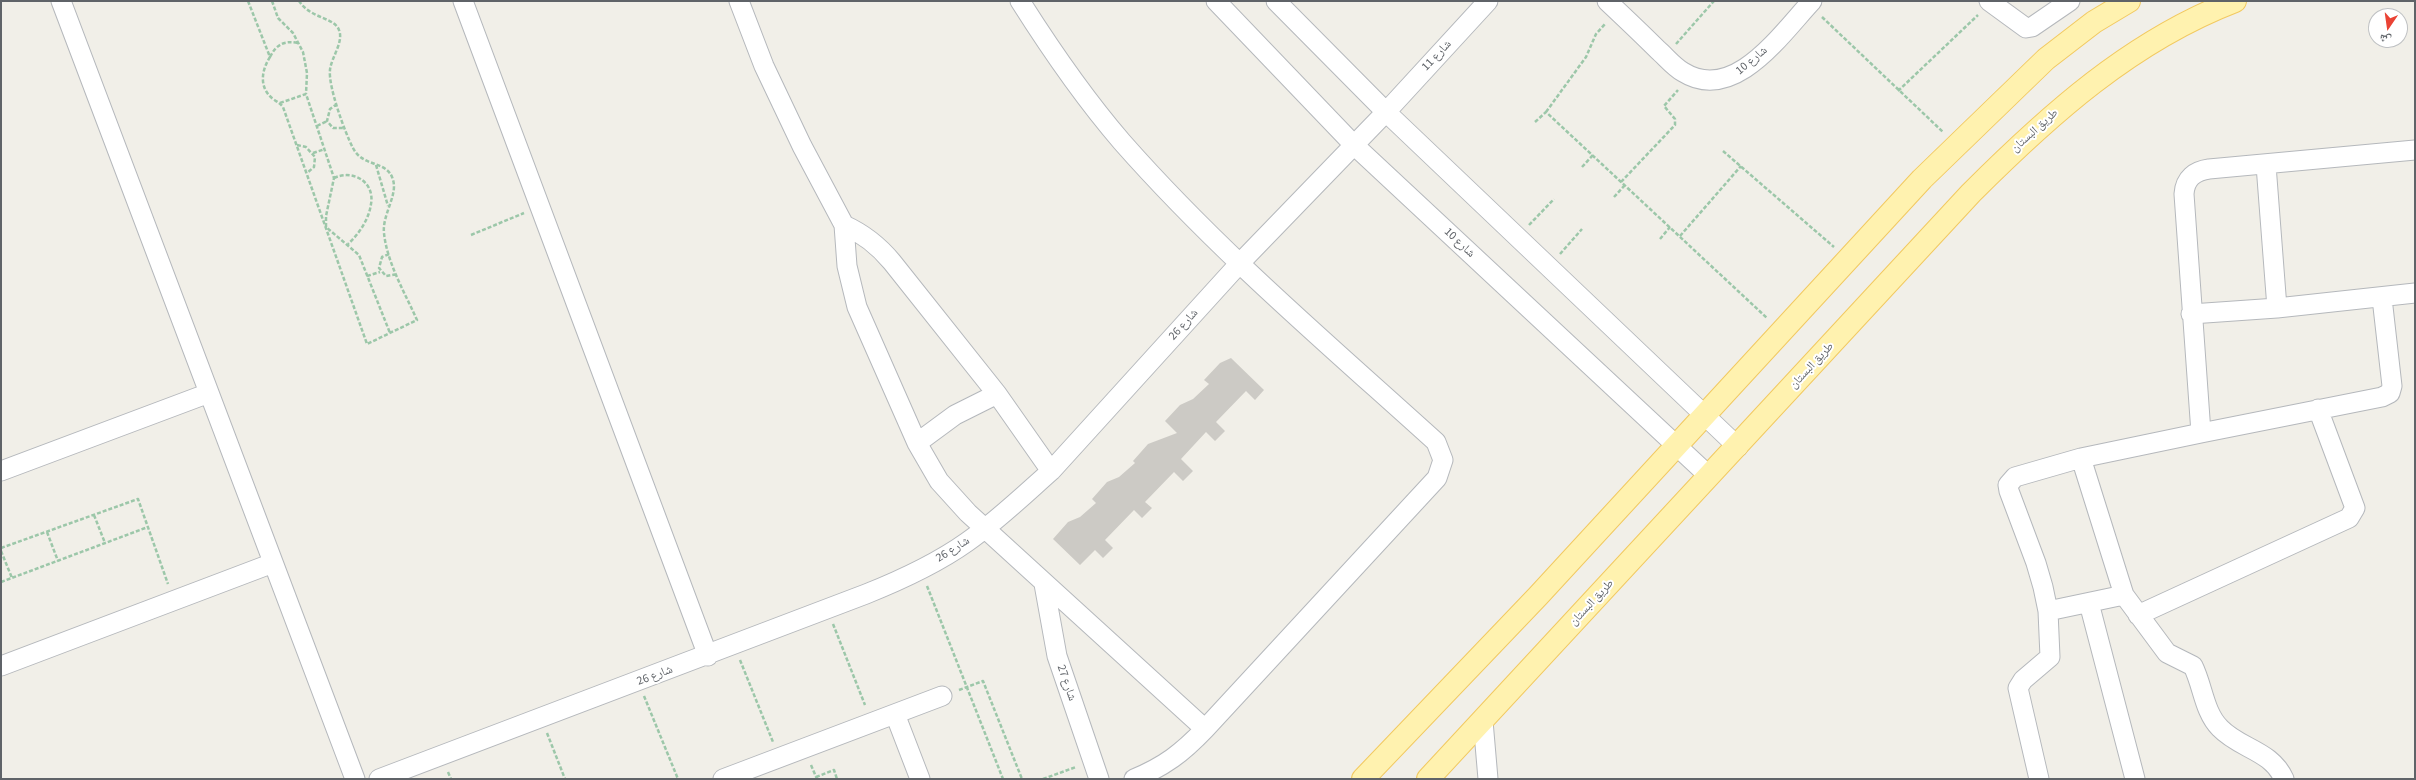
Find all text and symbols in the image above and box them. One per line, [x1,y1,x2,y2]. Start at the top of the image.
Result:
north arrow [2368,8,2408,48]
text: ش [2378,31,2393,48]
street label: شارع 11 [1419,38,1455,74]
street label: شارع 10 [1733,44,1771,78]
street label: طريق البستان [2009,106,2061,156]
street label: شارع 10 [1441,225,1477,261]
street label: شارع 26 [1166,306,1202,344]
street label: طريق البستان [1787,340,1837,392]
street label: شارع 26 [933,534,973,566]
street label: طريق البستان [1567,577,1617,629]
street label: شارع 26 [635,663,675,689]
street label: شارع 27 [1053,663,1079,703]

